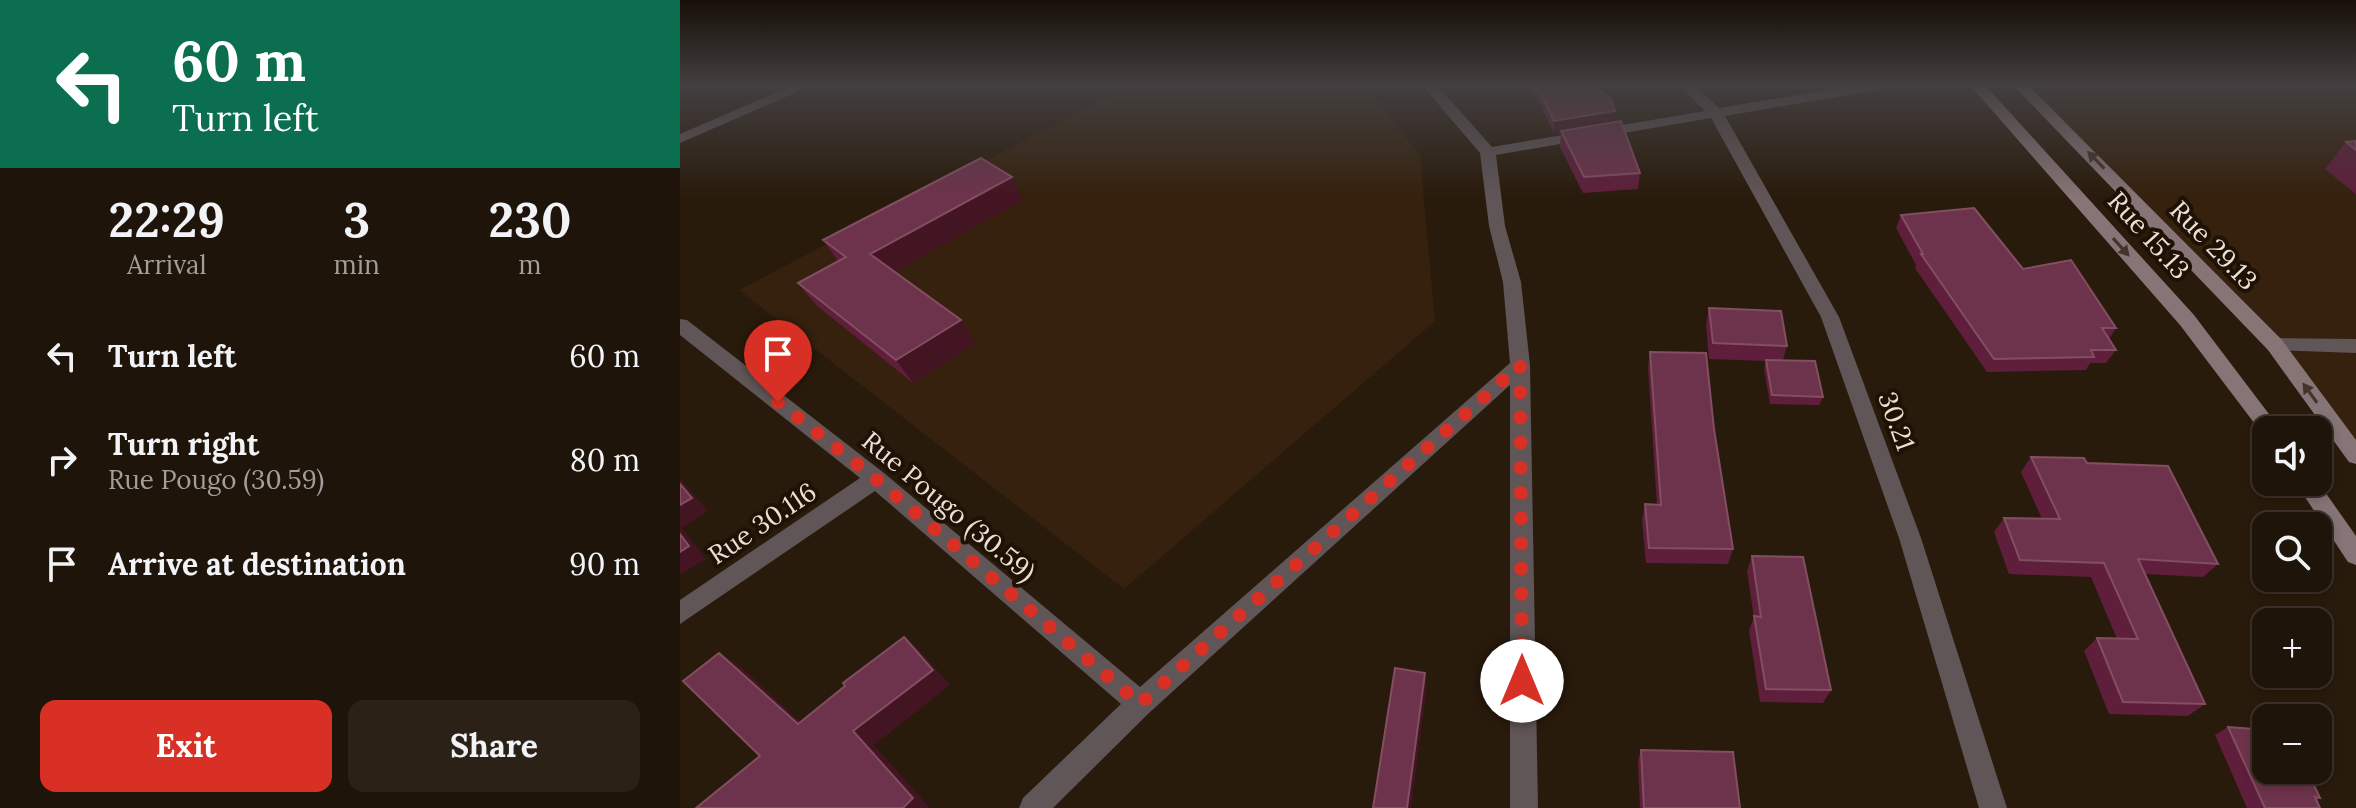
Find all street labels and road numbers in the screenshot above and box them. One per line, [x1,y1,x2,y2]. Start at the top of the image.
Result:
street label: Rue 15.13 [2101,184,2197,286]
street label: Rue 29.13 [2163,193,2265,297]
street label: 30.21 [1871,387,1923,455]
street label: Rue Pougo (30.59) [855,424,1042,589]
street label: Rue 30.116 [702,475,822,571]

